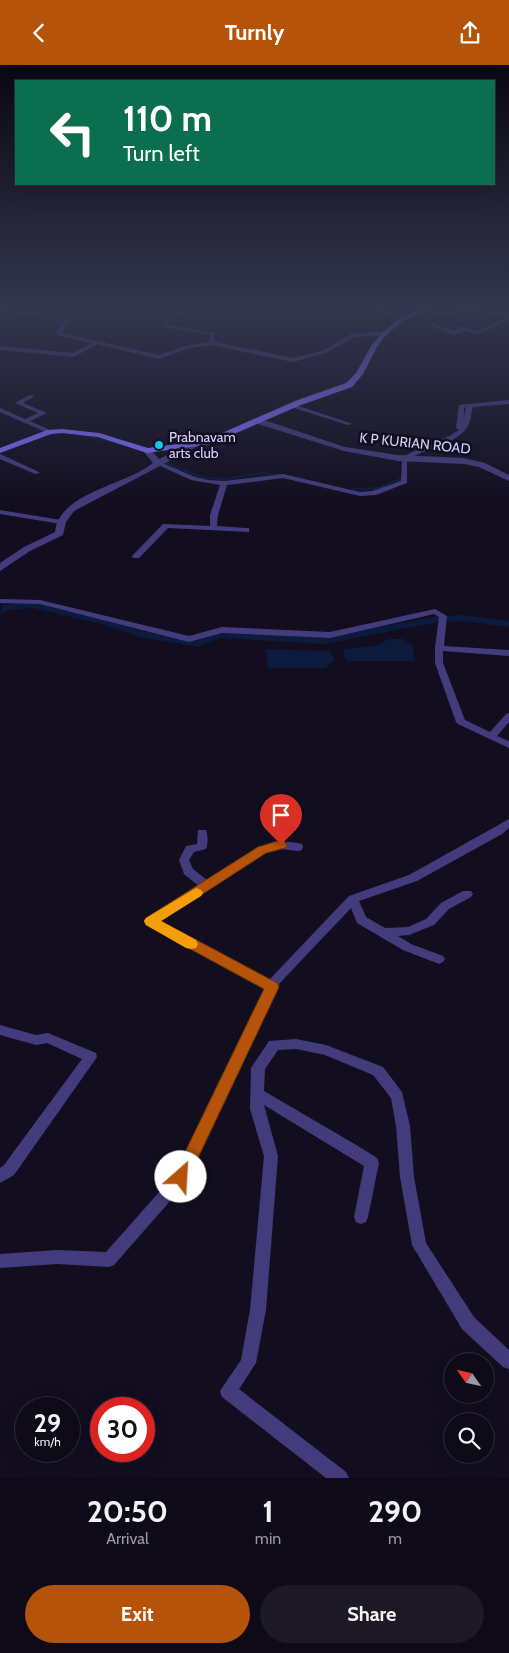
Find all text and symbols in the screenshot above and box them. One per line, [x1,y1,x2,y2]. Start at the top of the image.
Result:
icon: back [25,19,53,47]
text: Turnly [225,19,284,46]
icon: share [456,19,484,47]
text: 110 m [123,97,212,140]
icon: left [40,100,105,165]
text: Turn left [123,140,200,167]
place label: Prabnavam arts club [169,428,236,462]
street label: K P KURIAN ROAD [358,428,472,458]
marker: Prabnavam arts club [153,439,165,451]
pin [260,794,302,845]
icon: arrive [267,801,295,829]
position arrow [154,1150,206,1202]
north arrow [444,1353,494,1403]
map controls [444,1353,494,1463]
speed limit sign: 30 [90,1397,155,1462]
text: 29 [34,1408,61,1438]
button: search [444,1413,494,1463]
text: km/h [34,1434,61,1449]
text: 20:50 [87,1493,168,1530]
text: 1 [263,1493,274,1530]
text: 290 [368,1493,422,1530]
text: Arrival [106,1529,149,1548]
text: min [255,1529,281,1548]
text: m [388,1529,402,1548]
button: Exit [25,1585,250,1643]
button: Share [260,1585,484,1643]

